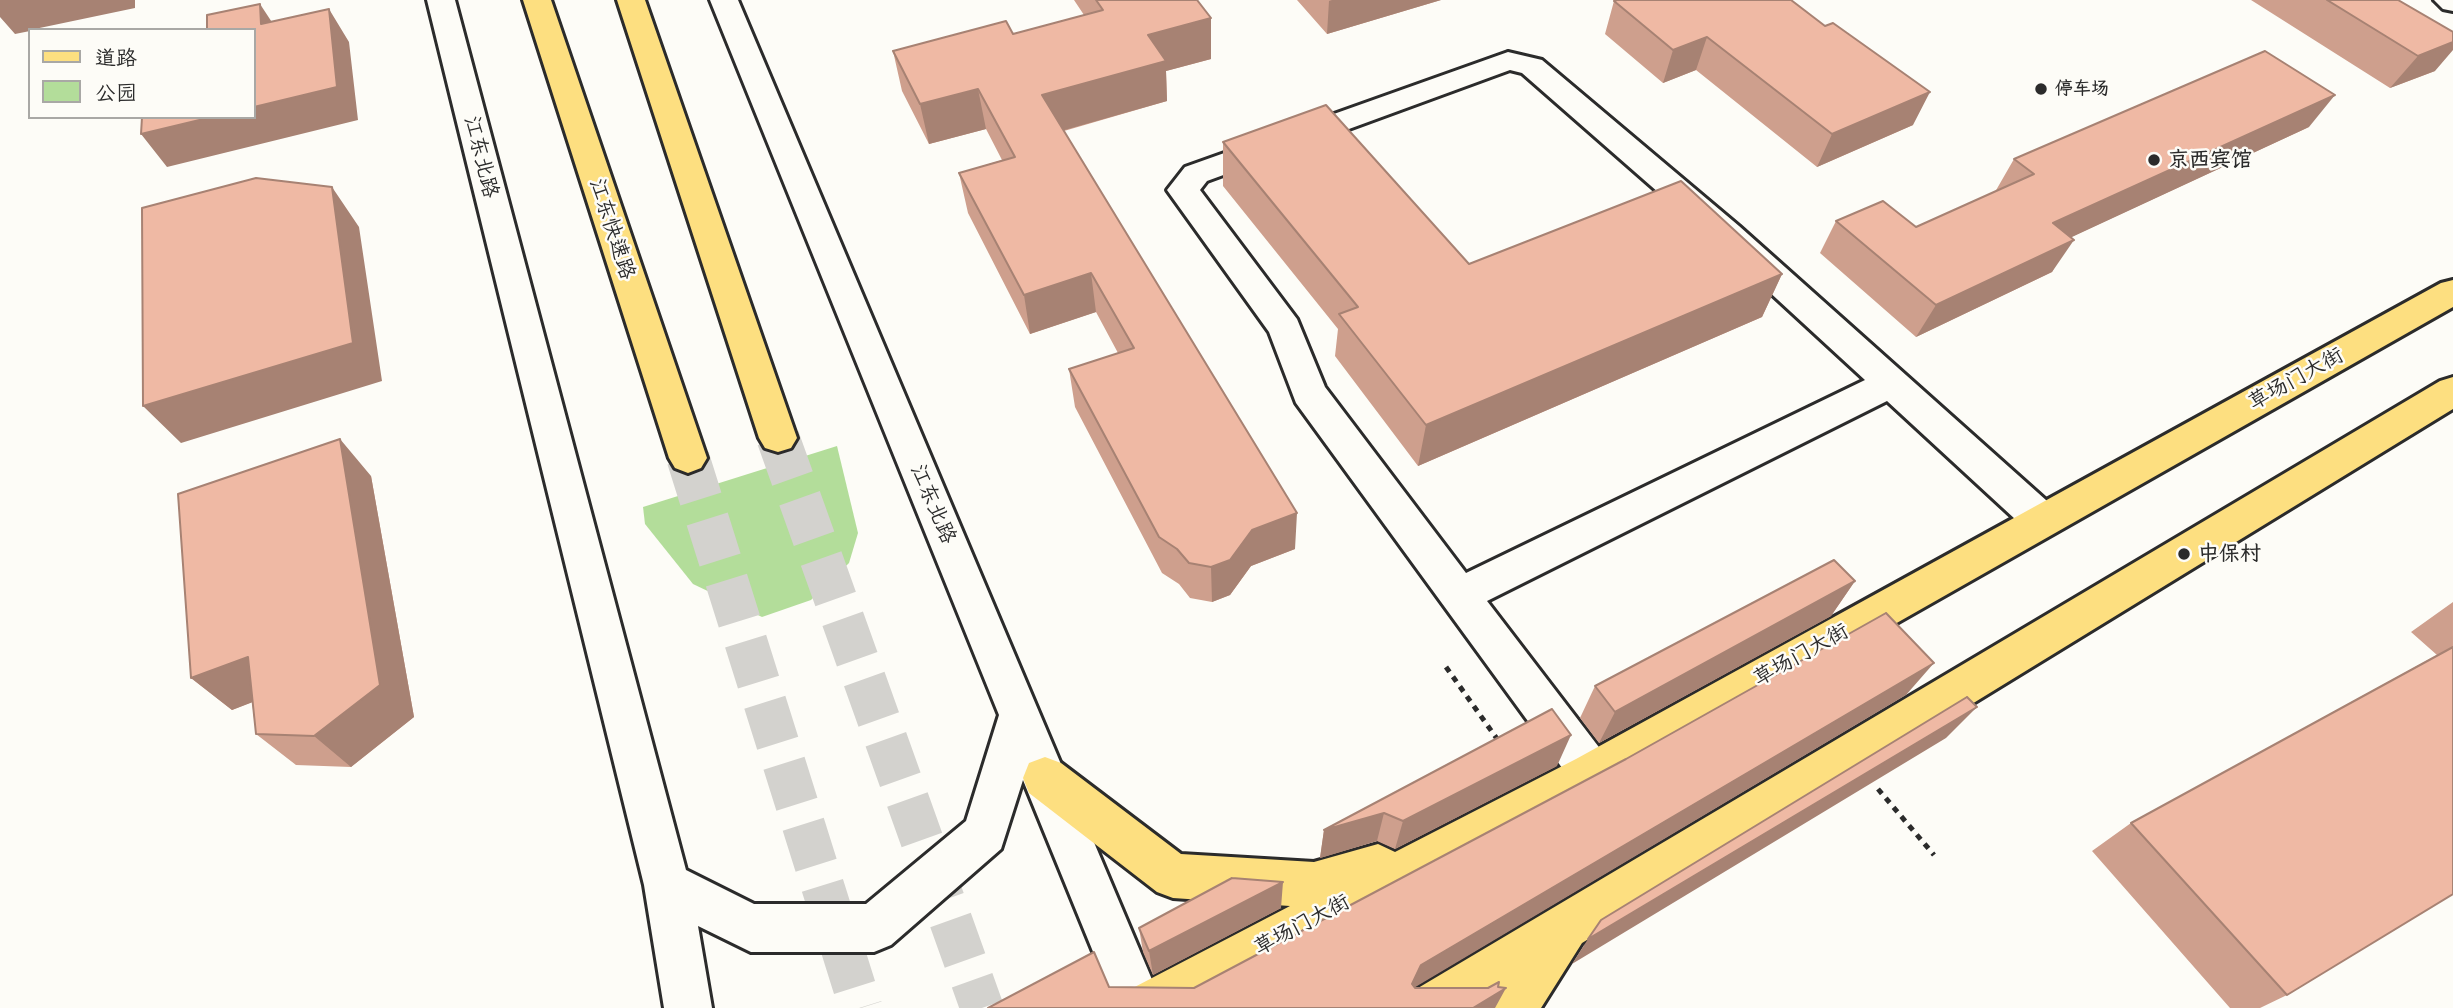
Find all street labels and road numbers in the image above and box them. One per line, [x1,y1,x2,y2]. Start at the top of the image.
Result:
street label: 江东北路 [459,113,503,201]
street label: 江东快速路 [584,175,640,283]
street label: 草场门大街 [2244,343,2348,415]
street label: 江东北路 [905,460,961,548]
street label: 草场门大街 [1749,619,1853,691]
street label: 草场门大街 [1250,889,1354,961]

